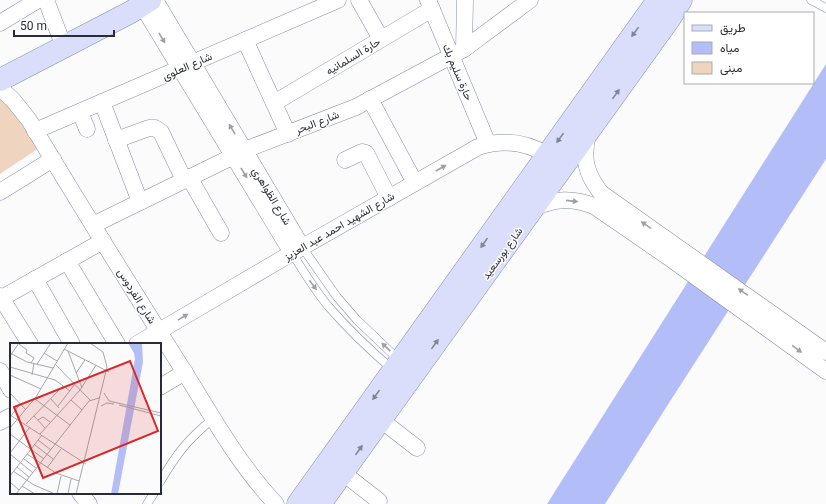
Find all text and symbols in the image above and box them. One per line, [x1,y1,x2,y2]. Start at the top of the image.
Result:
scale bar [14,12,114,38]
legend [684,12,814,84]
text: 50 m [20,19,47,33]
text: طريق [720,21,746,36]
one-way arrow [631,27,639,37]
one-way arrow [159,32,166,44]
street label: حارة السلمانيه [324,35,383,78]
text: مياه [720,41,739,55]
street label: حارة سليم بك [439,42,475,103]
street label: شارع العلوى [160,50,215,84]
text: مبنى [720,61,742,76]
one-way arrow [612,88,620,99]
street label: شارع البحر [292,108,342,138]
one-way arrow [228,123,235,135]
one-way arrow [556,132,564,143]
street label: شارع الظواهري [247,165,294,229]
one-way arrow [435,165,447,172]
one-way arrow [240,168,248,178]
street label: شارع الشهيد احمد عبد العزيز [281,189,397,265]
one-way arrow [566,197,578,204]
one-way arrow [641,221,652,229]
street label: شارع بورسعيد [479,225,526,282]
one-way arrow [480,238,488,249]
street label: شارع الفردوس [114,266,159,327]
one-way arrow [308,280,317,291]
one-way arrow [738,289,748,297]
one-way arrow [177,314,189,321]
one-way arrow [431,339,439,349]
inset map [10,343,161,494]
one-way arrow [381,343,390,352]
one-way arrow [791,345,802,353]
one-way arrow [372,390,380,400]
one-way arrow [355,444,364,455]

